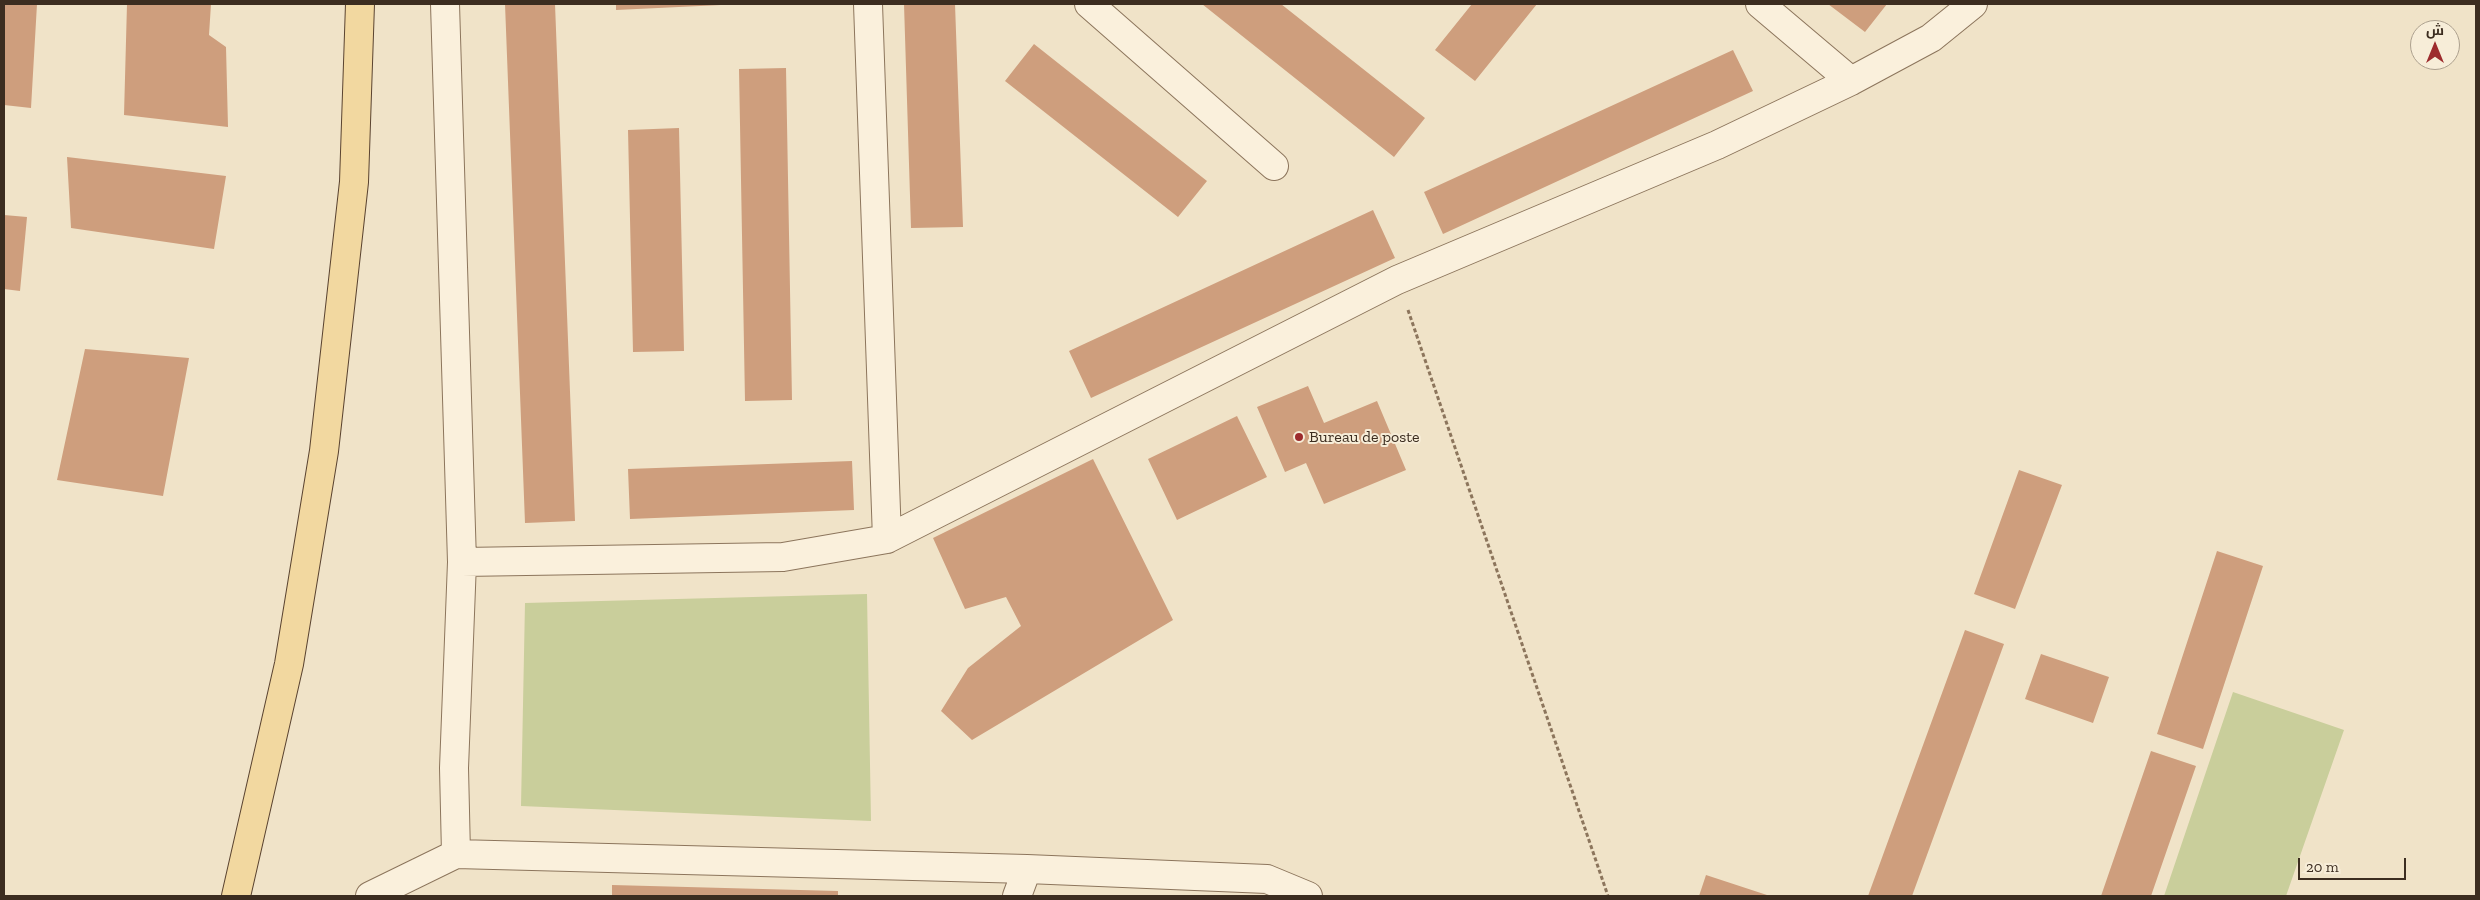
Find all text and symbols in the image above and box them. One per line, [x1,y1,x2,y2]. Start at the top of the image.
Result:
north arrow [2410,20,2460,70]
text: ش [2426,22,2444,39]
place label: Bureau de poste [1309,427,1420,447]
marker: Bureau de poste [1293,431,1305,443]
scale bar [2300,848,2408,880]
text: 20 m [2306,858,2339,876]

